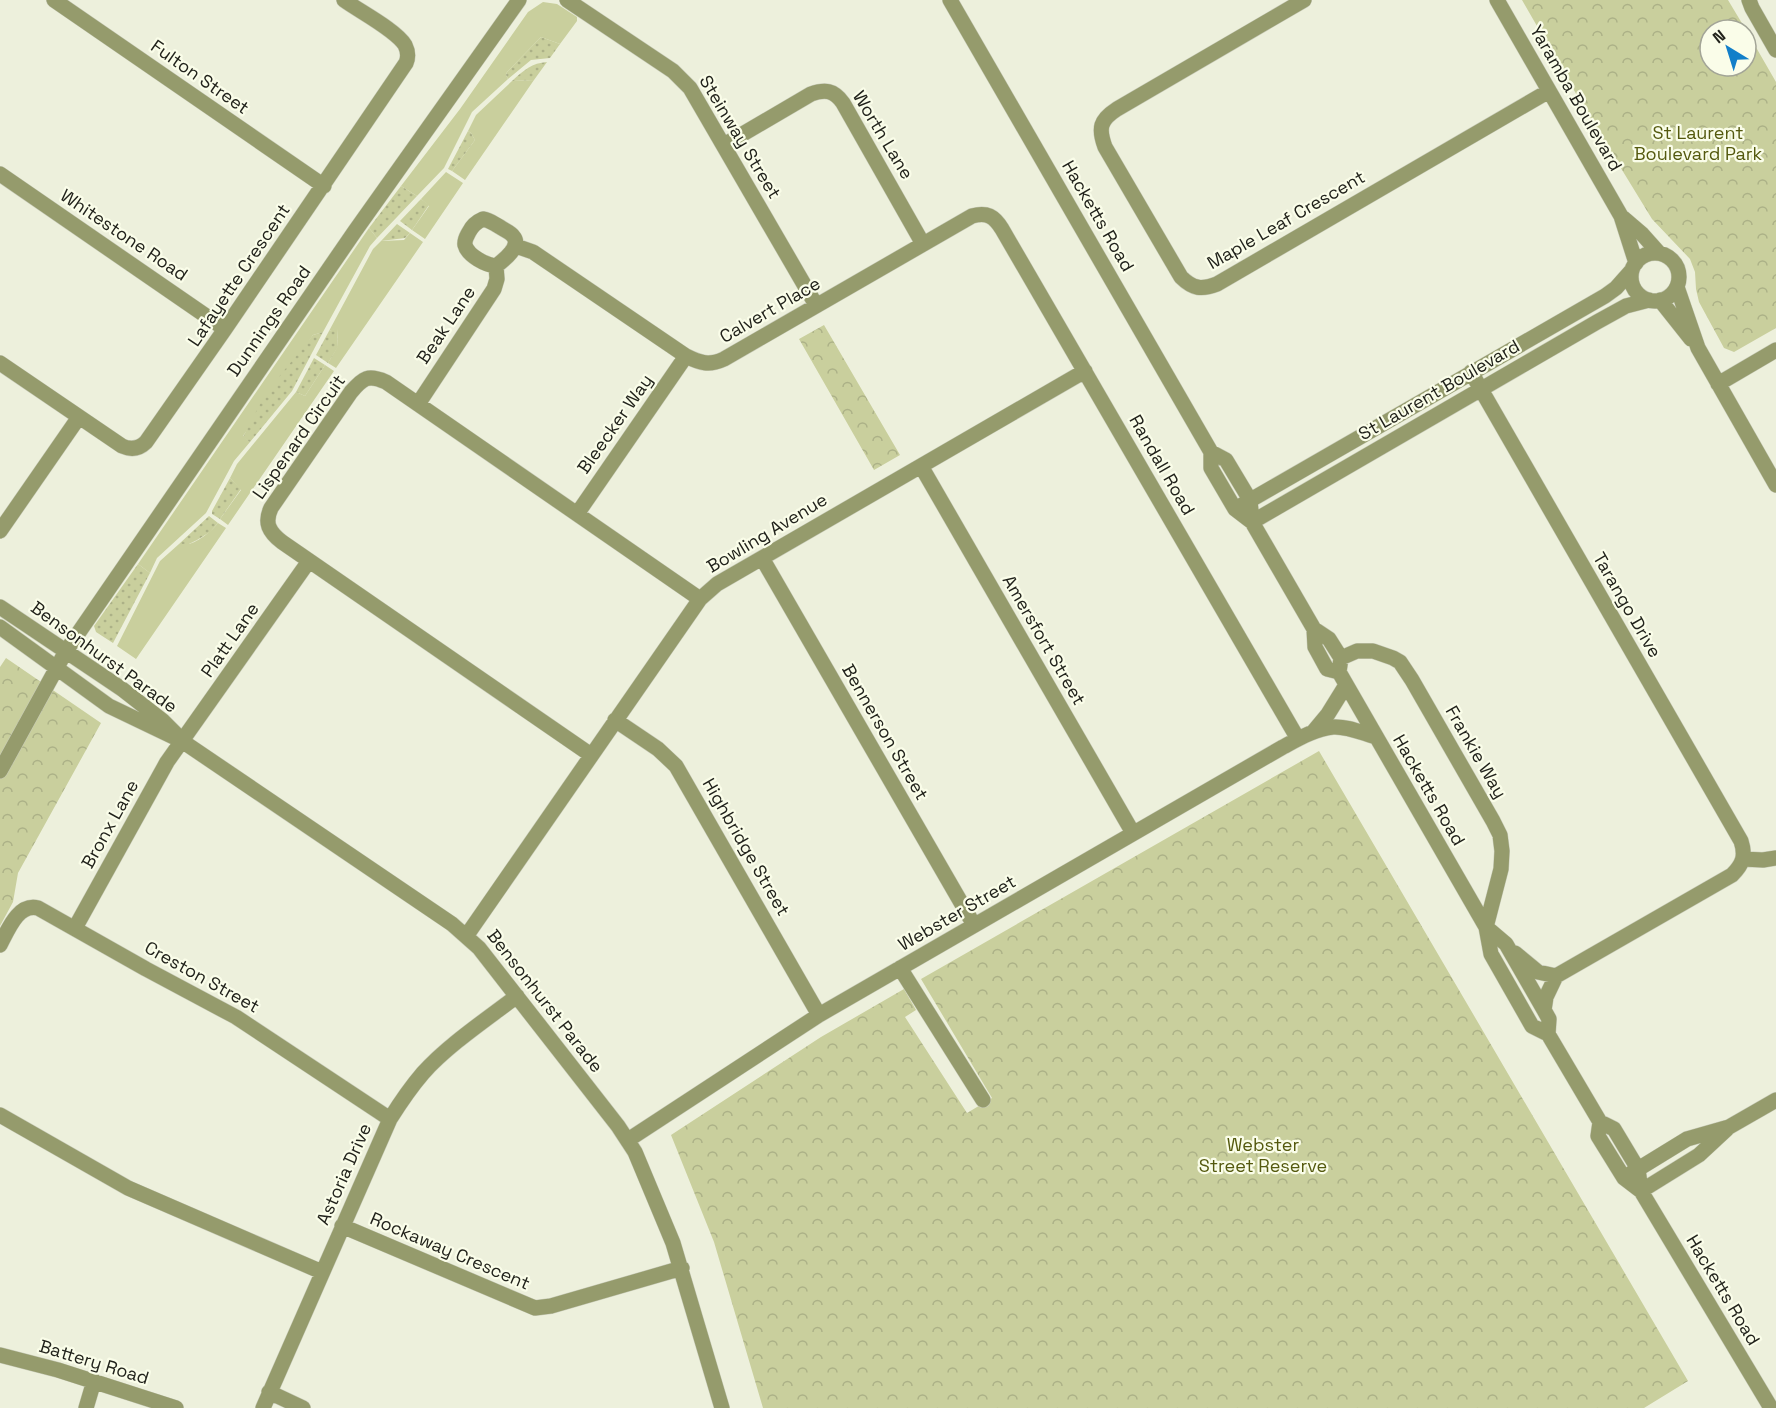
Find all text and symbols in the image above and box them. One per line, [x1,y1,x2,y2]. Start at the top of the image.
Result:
north arrow [1698,18,1758,78]
street label: Yaramba Boulevard [1525,20,1628,175]
text: N [1708,25,1730,48]
street label: Fulton Street [147,34,254,119]
street label: Steinway Street [695,71,786,203]
street label: Worth Lane [848,86,919,183]
park label: St Laurent Boulevard Park [1634,121,1763,165]
street label: Hacketts Road [1057,156,1140,276]
street label: Maple Leaf Crescent [1203,165,1369,274]
street label: Whitestone Road [56,183,192,286]
street label: Lafayette Crescent [182,199,295,350]
street label: Dunnings Road [222,261,315,381]
street label: Calvert Place [715,271,824,348]
street label: Beak Lane [411,281,480,368]
street label: St Laurent Boulevard [1354,334,1523,445]
street label: Lispenard Circuit [247,370,350,503]
street label: Bleecker Way [572,370,657,478]
street label: Randall Road [1124,410,1200,519]
street label: Bowling Avenue [702,488,831,578]
street label: Tarango Drive [1588,548,1667,661]
street label: Amersfort Street [998,570,1091,709]
street label: Bensonhurst Parade [26,596,182,718]
street label: Platt Lane [195,598,264,682]
street label: Bennerson Street [837,660,934,804]
street label: Frankie Way [1441,701,1512,802]
street label: Hacketts Road [1388,730,1471,850]
street label: Highbridge Street [698,774,795,920]
street label: Bronx Lane [76,775,143,872]
street label: Webster Street [894,870,1020,956]
street label: Bensonhurst Parade [482,924,609,1077]
street label: Creston Street [141,936,264,1018]
street label: Astoria Drive [311,1119,376,1228]
park label: Webster Street Reserve [1199,1133,1327,1177]
street label: Rockaway Crescent [367,1206,534,1295]
street label: Hacketts Road [1681,1230,1765,1349]
street label: Battery Road [36,1334,152,1389]

